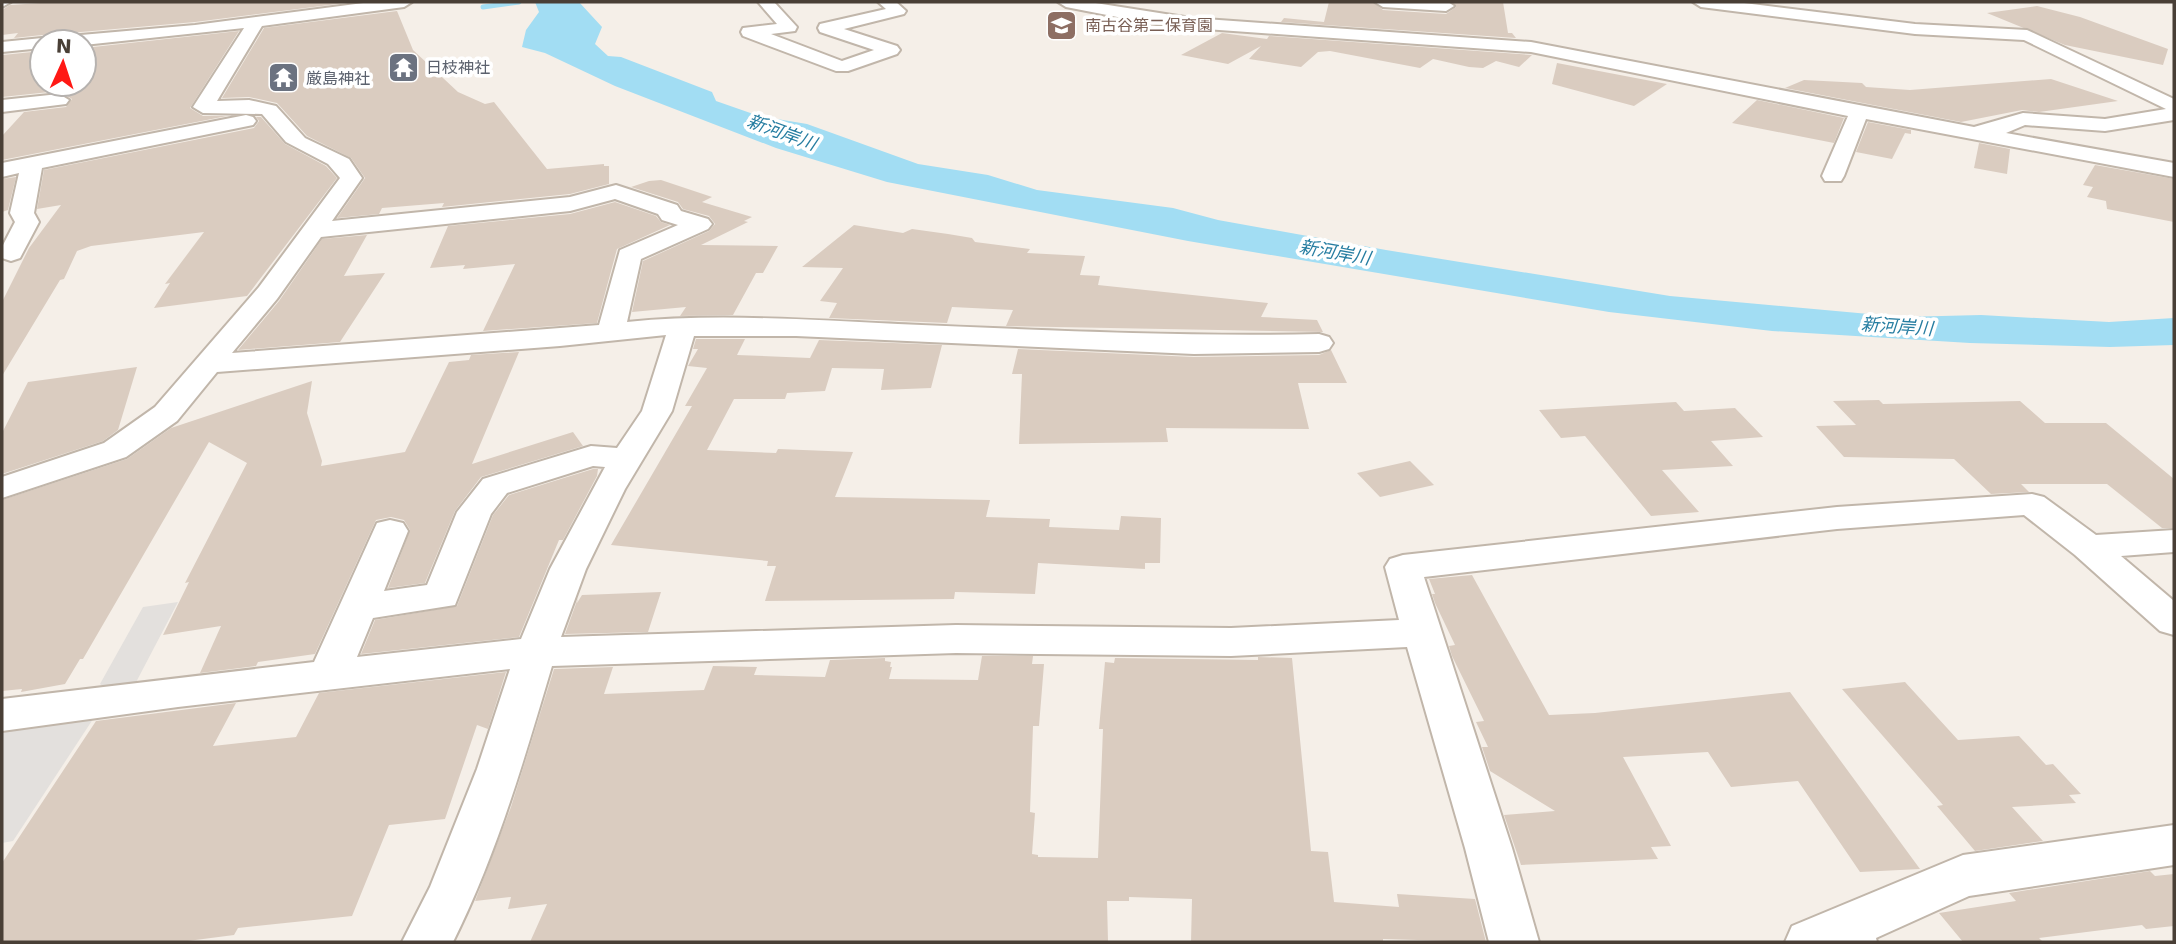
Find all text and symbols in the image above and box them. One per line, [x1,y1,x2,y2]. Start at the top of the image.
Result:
school or university icon: 南古谷第二保育園 [1045,8,1079,42]
place label: 南古谷第二保育園 [1085,16,1213,35]
north arrow [28,28,98,98]
text: N [55,35,72,57]
temple icon: 日枝神社 [386,50,420,84]
place label: 日枝神社 [426,58,490,77]
temple icon: 厳島神社 [266,61,300,95]
place label: 厳島神社 [306,69,370,88]
water label: 新河岸川 [745,110,821,155]
water label: 新河岸川 [1298,235,1374,269]
water label: 新河岸川 [1860,313,1936,339]

